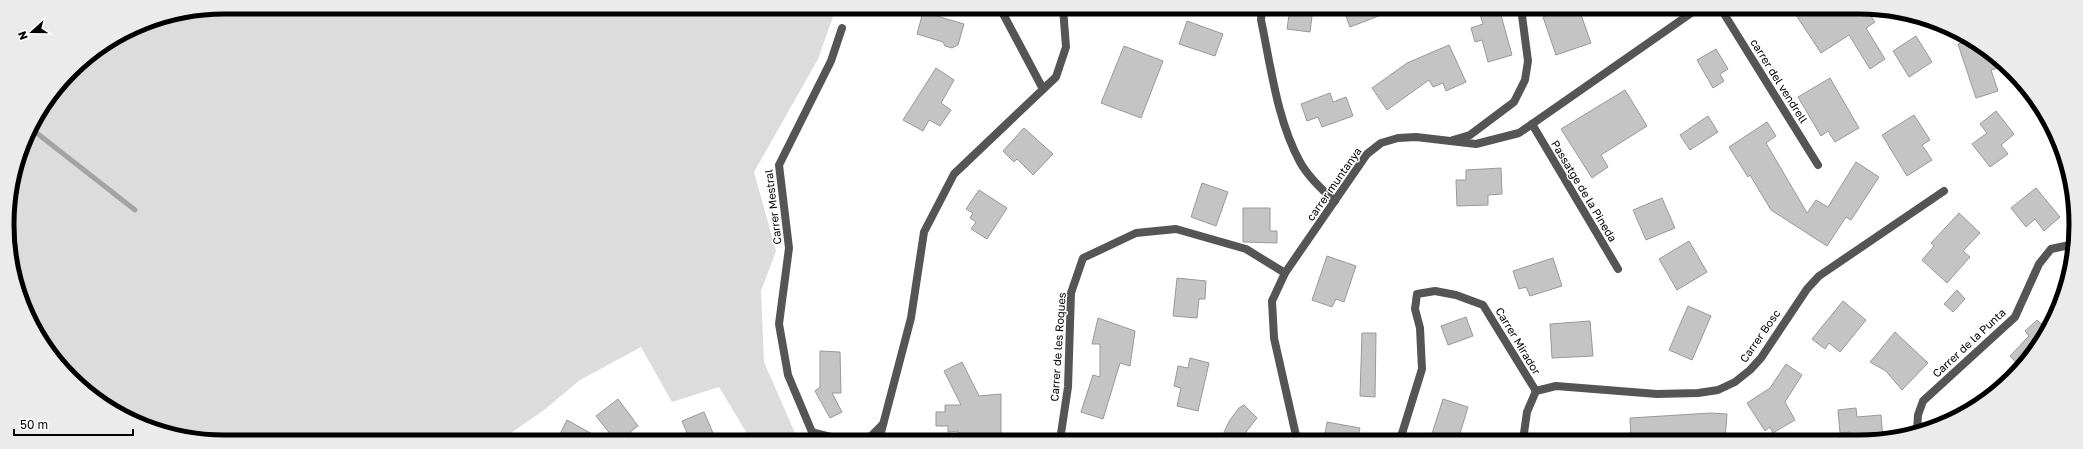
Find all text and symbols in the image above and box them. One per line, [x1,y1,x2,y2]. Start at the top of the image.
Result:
north arrow [12,12,52,52]
text: N [15,30,30,42]
street label: carrer del vendrell [1748,36,1811,126]
street label: Passatge de la Pineda [1549,138,1620,244]
street label: carrer muntanya [1303,145,1364,223]
street label: Carrer Mestral [761,168,784,245]
street label: Carrer de les Roques [1047,292,1068,402]
street label: Carrer Mirador [1493,305,1544,377]
street label: Carrer de la Punta [1929,305,2008,380]
street label: Carrer Bosc [1737,307,1783,365]
scale bar [14,411,133,437]
text: 50 m [20,417,48,432]

